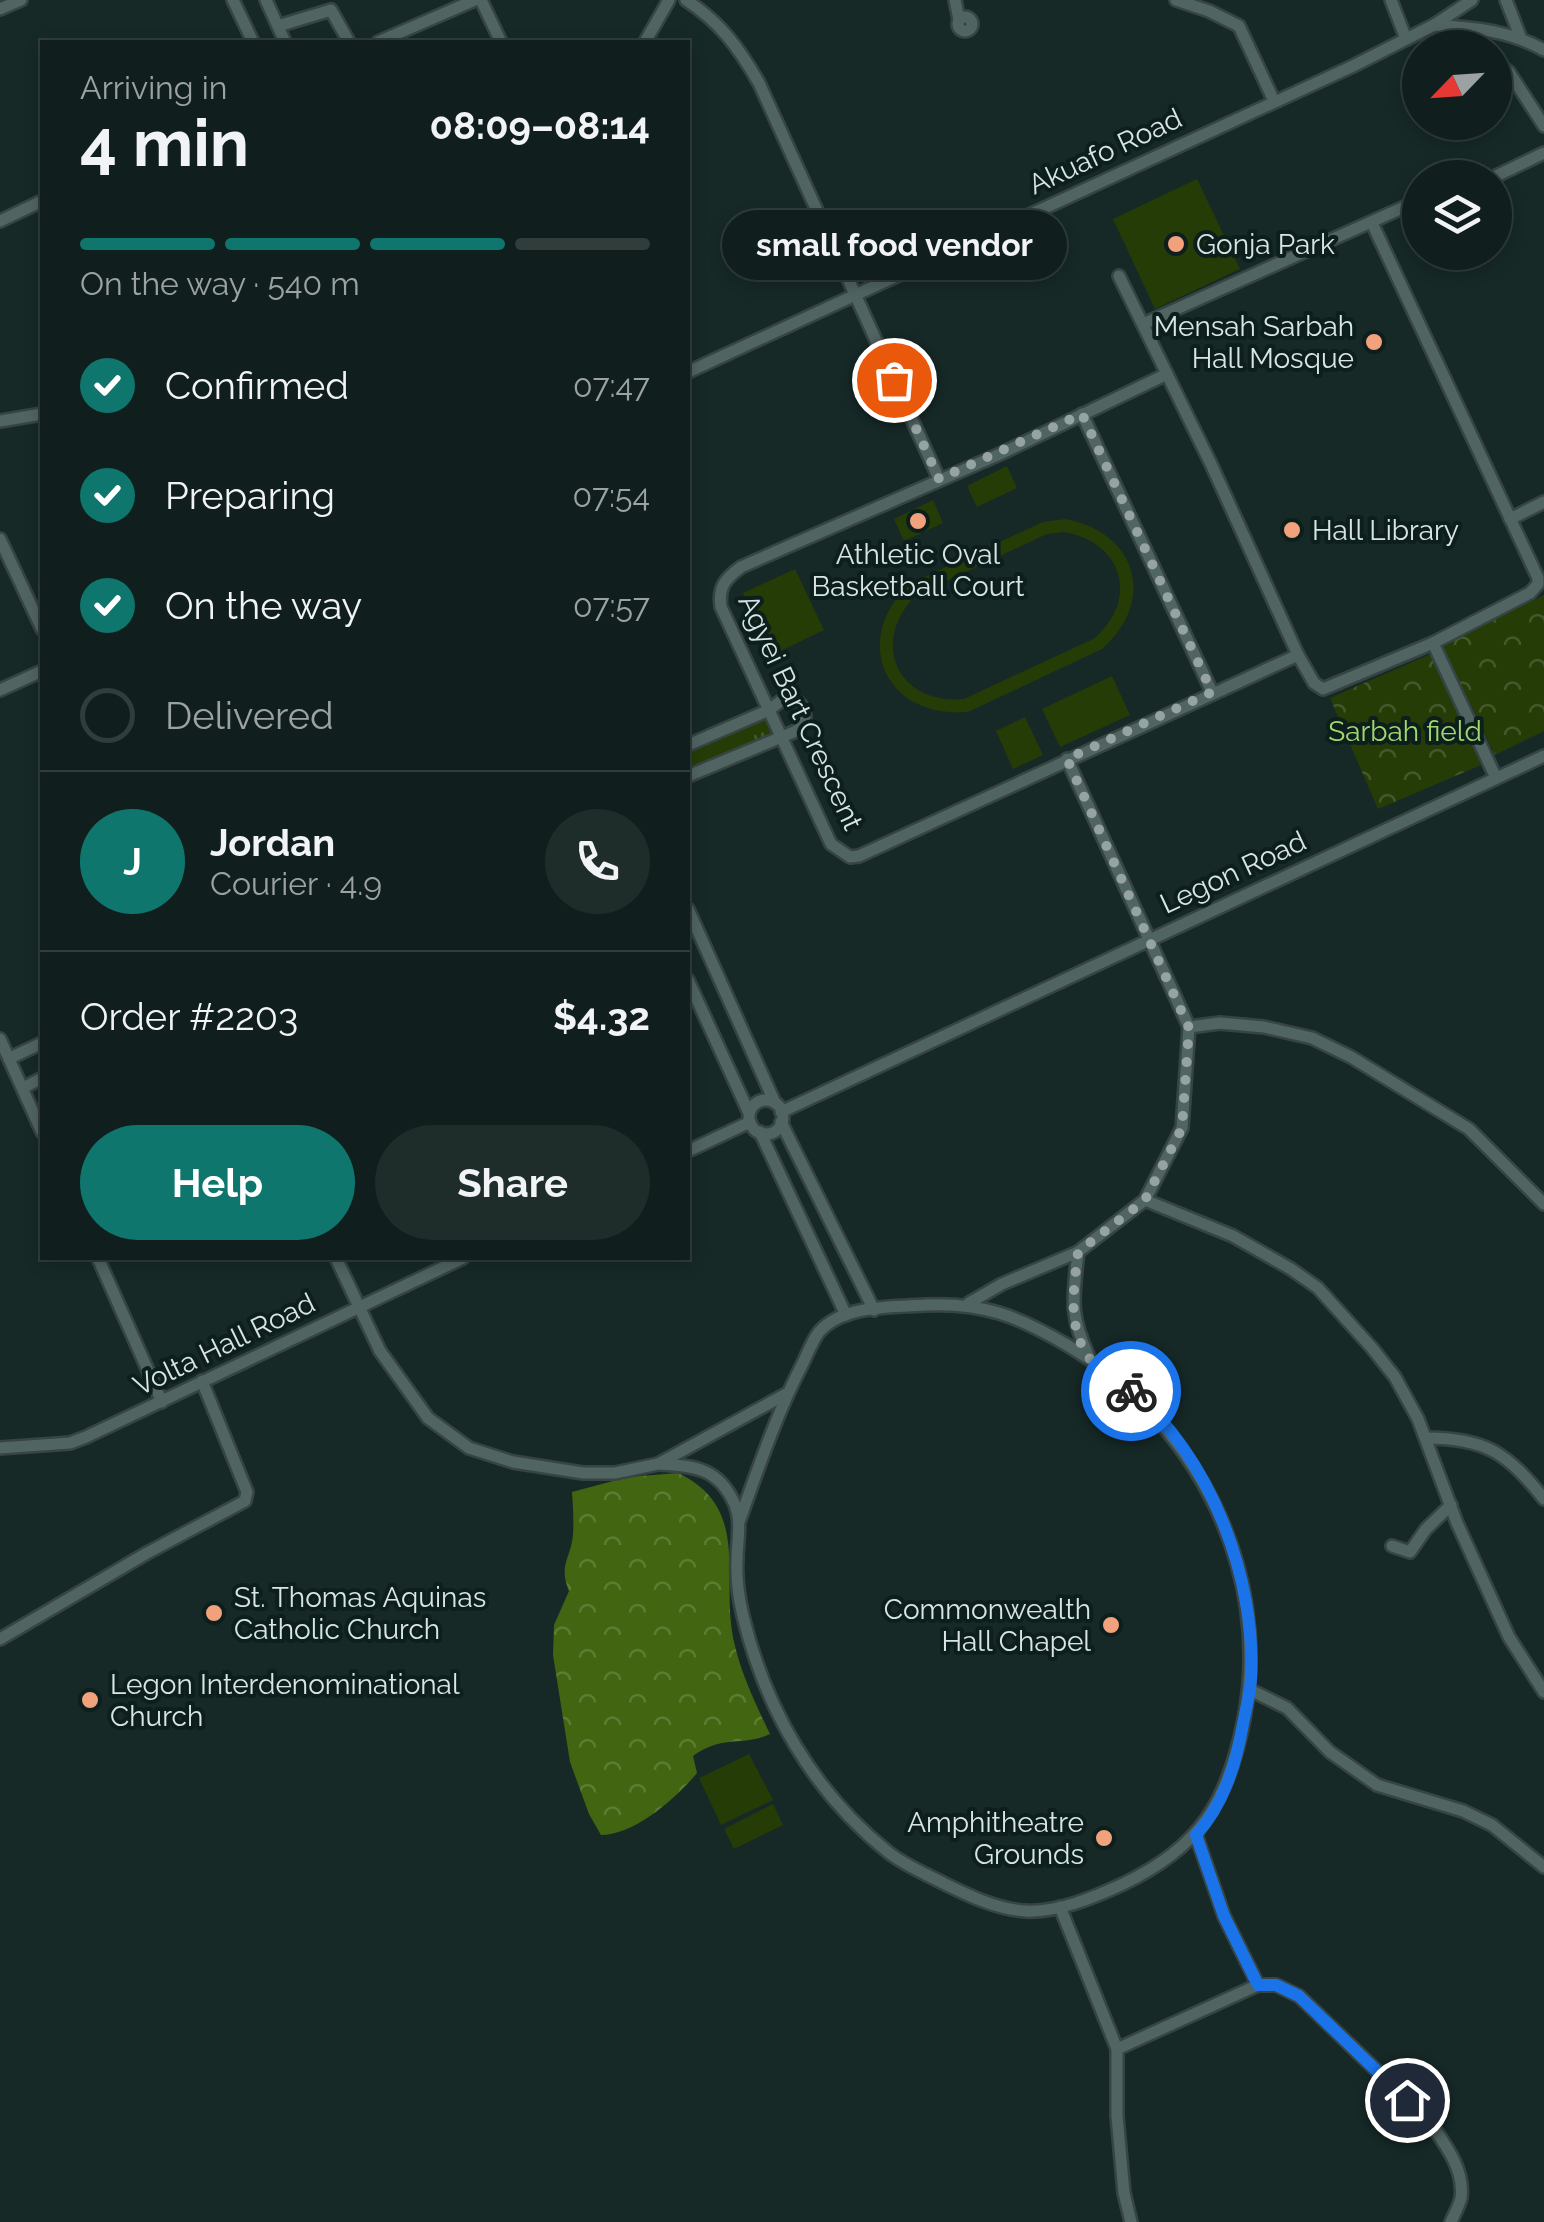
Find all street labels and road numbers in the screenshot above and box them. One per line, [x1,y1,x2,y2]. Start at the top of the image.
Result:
street label: Akuafo Road [1023,102,1187,201]
street label: Agyei Bart Crescent [731,589,870,836]
street label: Legon Road [1155,824,1311,921]
street label: Volta Hall Road [128,1286,320,1403]

